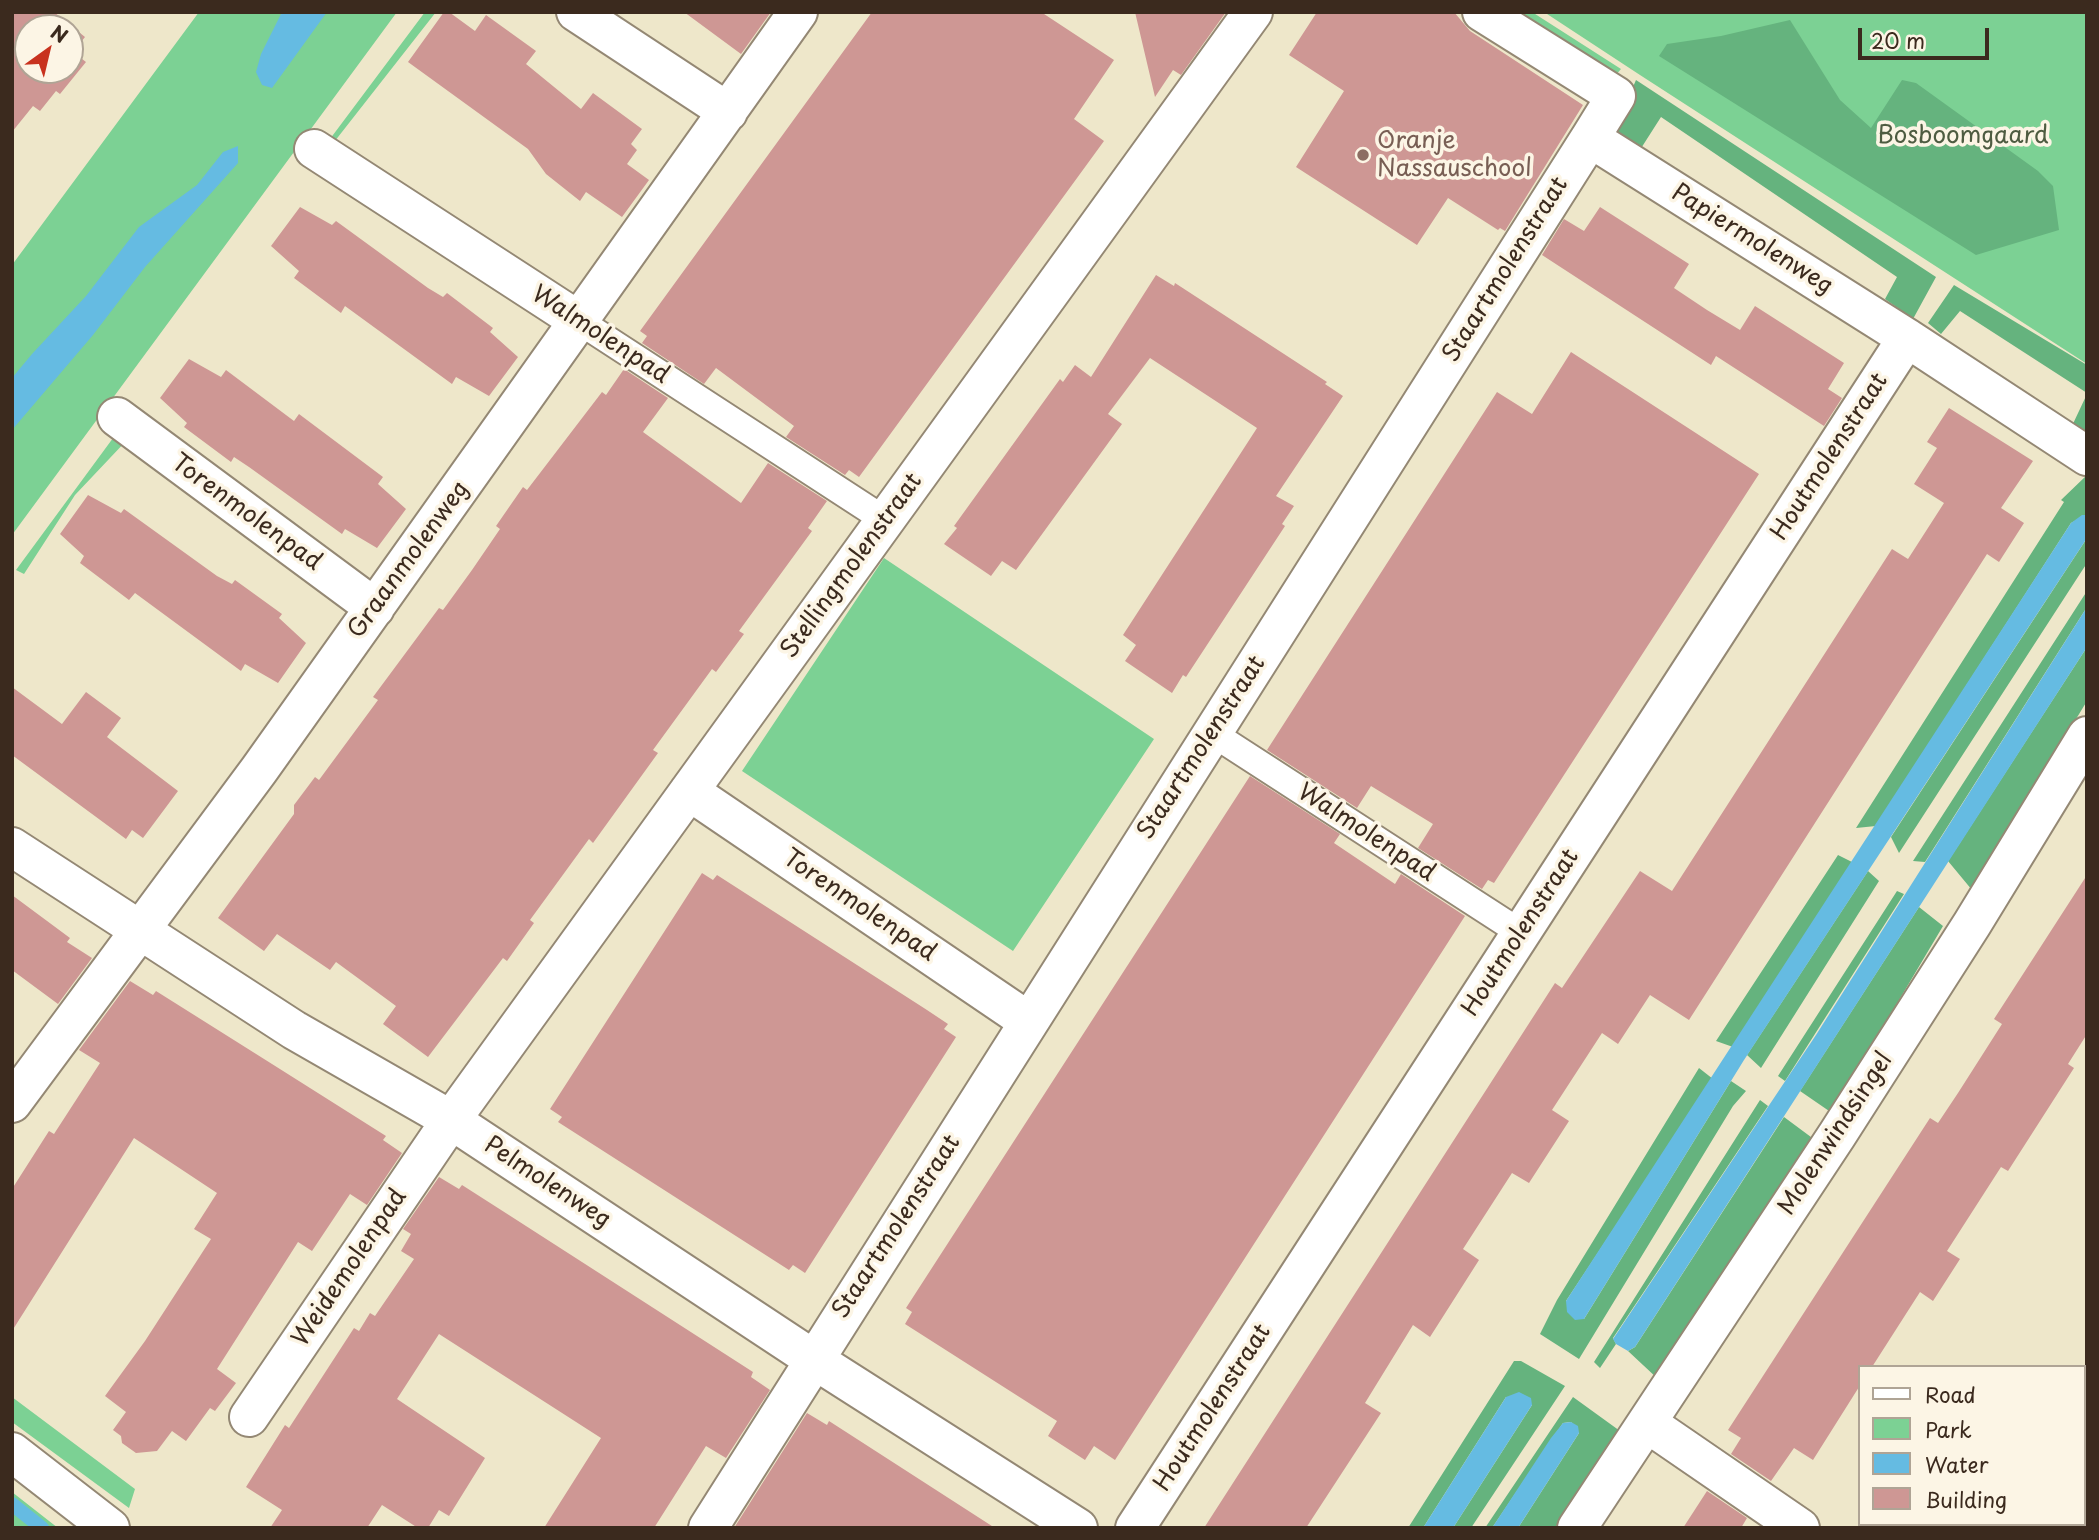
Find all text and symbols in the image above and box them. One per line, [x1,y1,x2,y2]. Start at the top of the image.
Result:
north arrow [14,14,84,84]
scale bar [1861,14,1992,58]
text: N [46,17,74,49]
text: 20 m [1871,24,1925,56]
park label: Bosboomgaard [1877,122,2049,150]
place label: Oranje Nassauschool [1377,127,1532,183]
marker: Oranje Nassauschool [1355,147,1371,163]
street label: Staartmolenstraat [1437,172,1575,368]
street label: Papiermolenweg [1666,179,1838,301]
street label: Walmolenpad [526,280,674,390]
street label: Houtmolenstraat [1765,368,1895,546]
street label: Torenmolenpad [165,449,327,577]
street label: Stellingmolenstraat [775,468,929,664]
street label: Graanmolenweg [342,476,476,644]
street label: Staartmolenstraat [1132,651,1272,845]
street label: Walmolenpad [1292,778,1440,888]
street label: Torenmolenpad [777,844,941,968]
street label: Houtmolenstraat [1456,844,1586,1022]
street label: Molenwindsingel [1773,1047,1899,1221]
street label: Staartmolenstraat [827,1130,967,1324]
street label: Pelmolenweg [478,1131,616,1235]
street label: Weidemolenpad [287,1184,413,1352]
street label: Houtmolenstraat [1148,1319,1278,1497]
legend [1857,1365,2085,1526]
text: Road [1925,1378,1976,1410]
text: Park [1925,1413,1972,1445]
text: Water [1925,1448,1988,1480]
text: Building [1925,1483,2007,1515]

